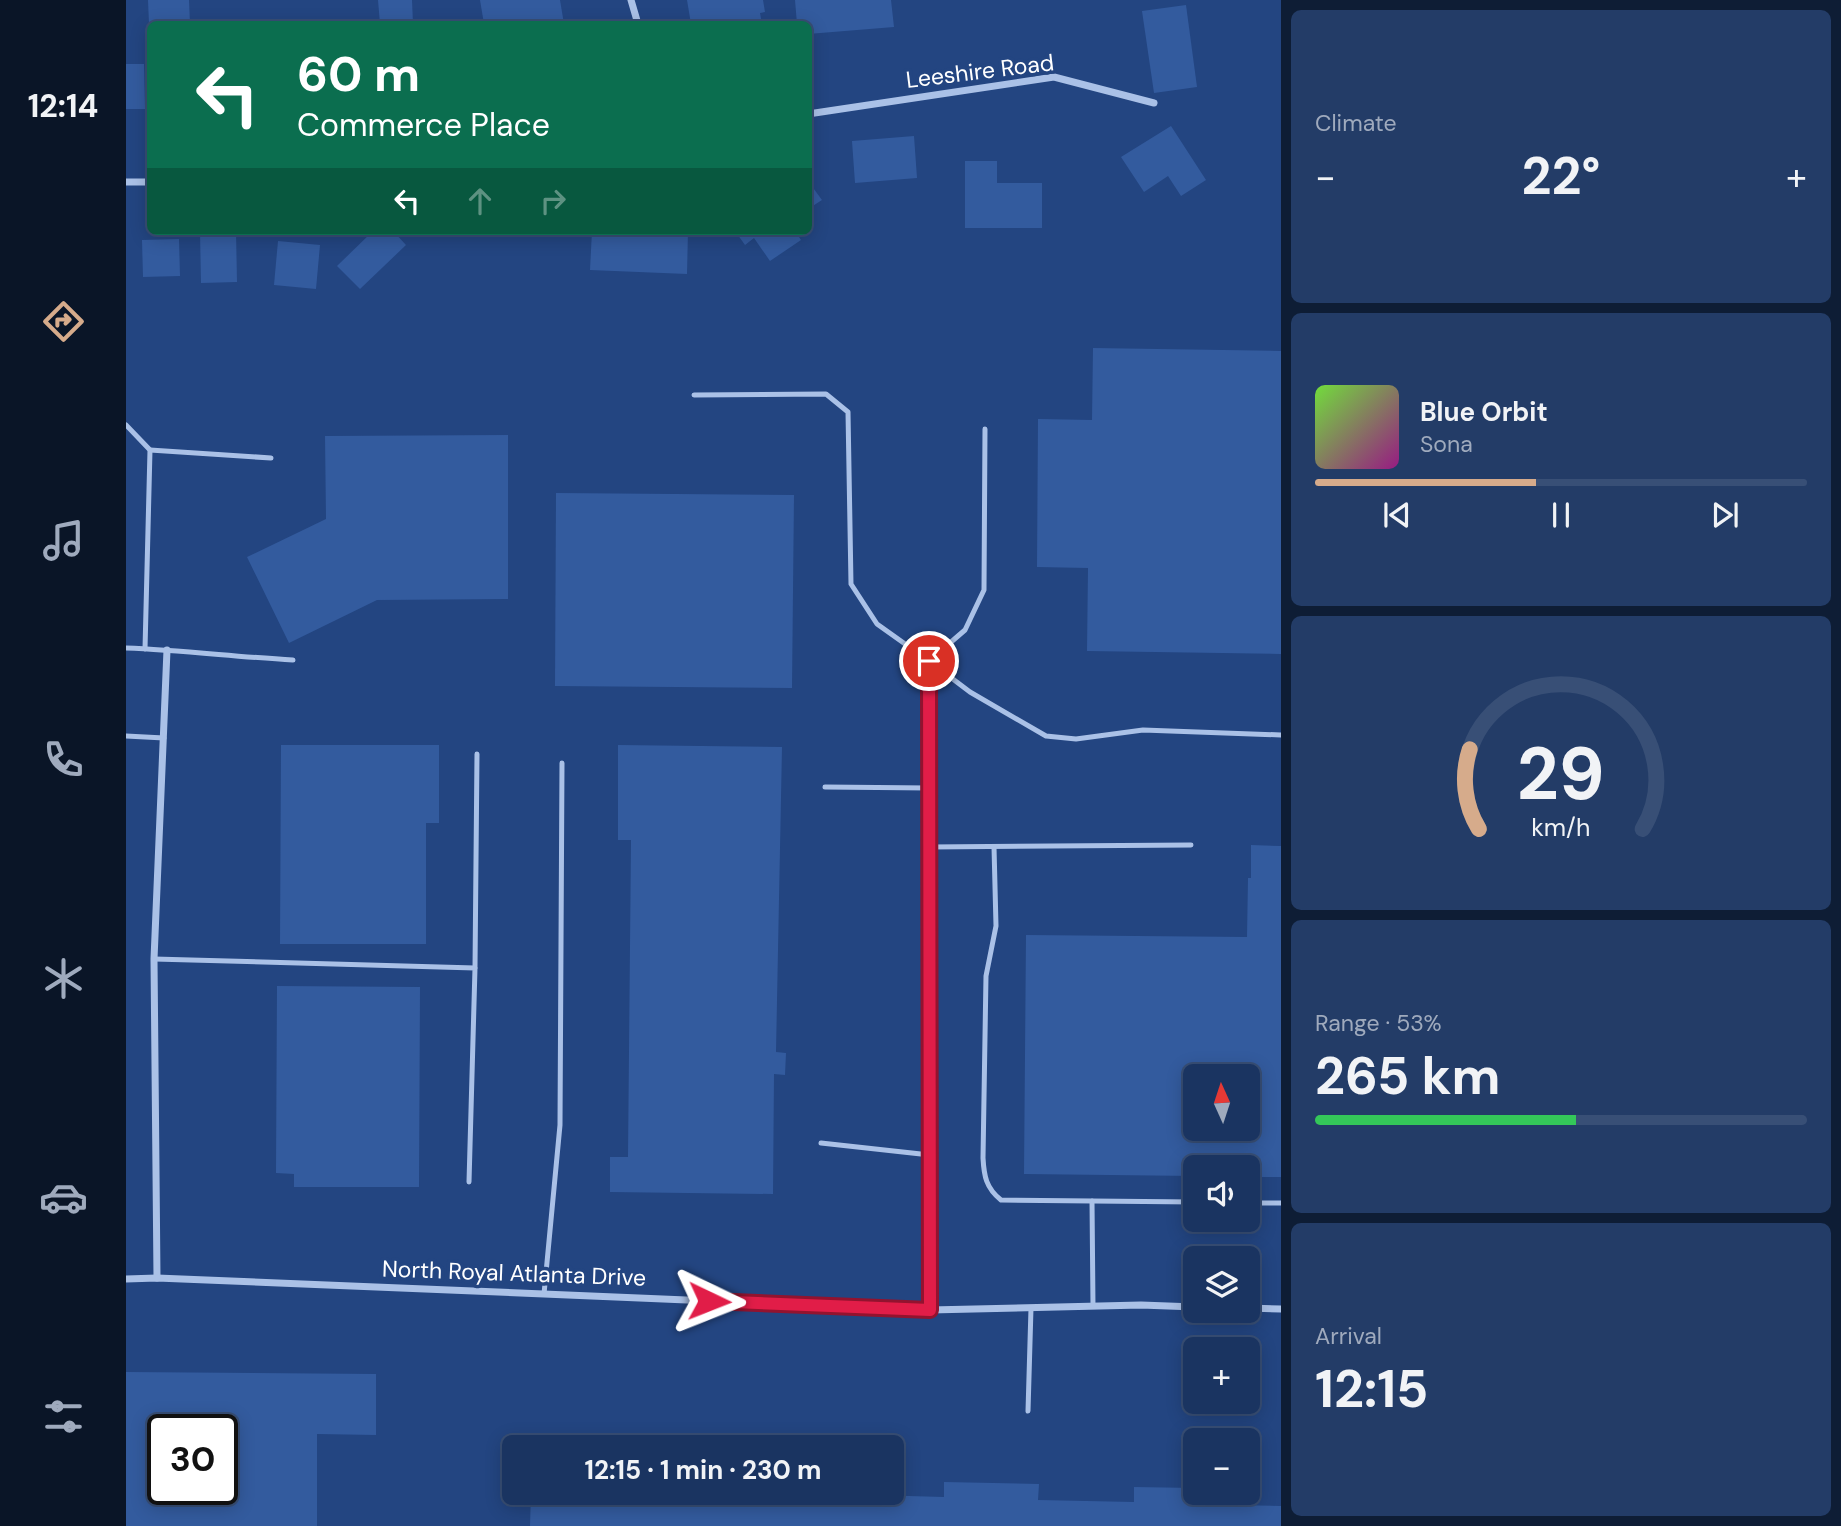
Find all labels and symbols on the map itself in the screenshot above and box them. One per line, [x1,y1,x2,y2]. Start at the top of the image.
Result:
street label: Leeshire Road [904,47,1056,95]
pin [899,631,959,691]
north arrow [1183,1064,1260,1141]
street label: North Royal Atlanta Drive [381,1253,647,1293]
position arrow [672,1264,746,1338]
speed limit sign: 30 [147,1414,238,1505]

